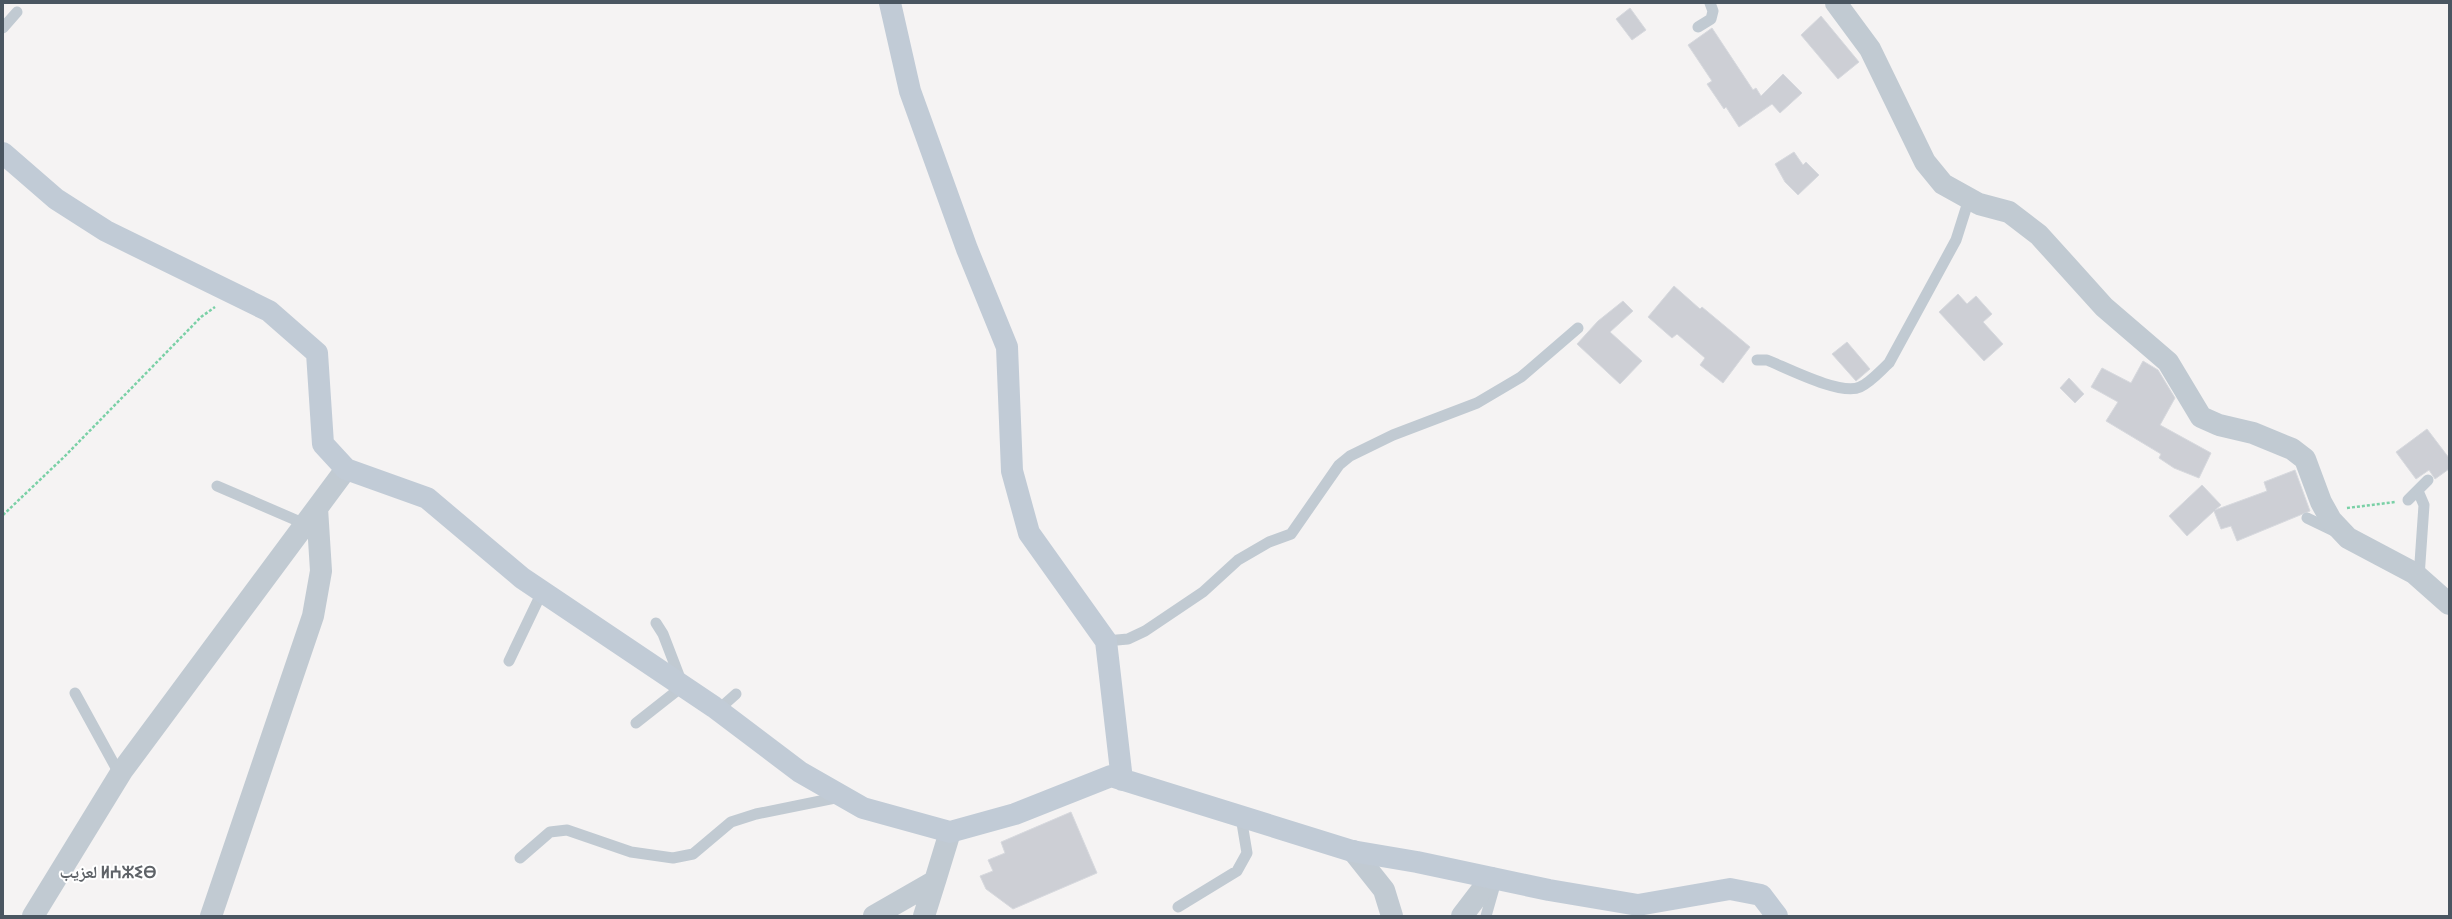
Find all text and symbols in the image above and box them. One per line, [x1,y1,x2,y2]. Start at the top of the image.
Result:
district label: لعزيب ⵍⵄⵣⵉⴱ [59,861,157,882]

